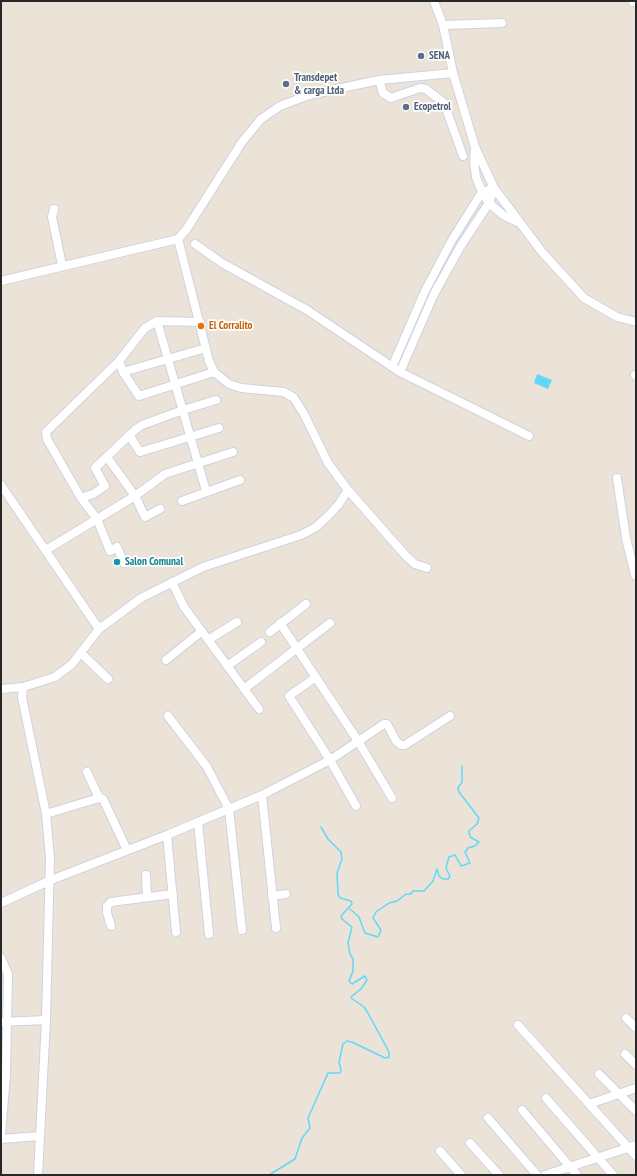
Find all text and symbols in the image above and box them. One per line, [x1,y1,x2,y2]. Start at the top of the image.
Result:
place label: SENA [429,49,450,63]
marker: SENA [416,51,426,61]
place label: Transdepet & carga Ltda [294,71,344,97]
marker: Transdepet & carga Ltda [281,79,291,89]
place label: Ecopetrol [414,100,451,114]
marker: Ecopetrol [401,102,411,112]
place label: El Corralito [209,319,252,333]
marker: El Corralito [196,321,206,331]
place label: Salon Comunal [125,555,183,569]
marker: Salon Comunal [112,557,122,567]

